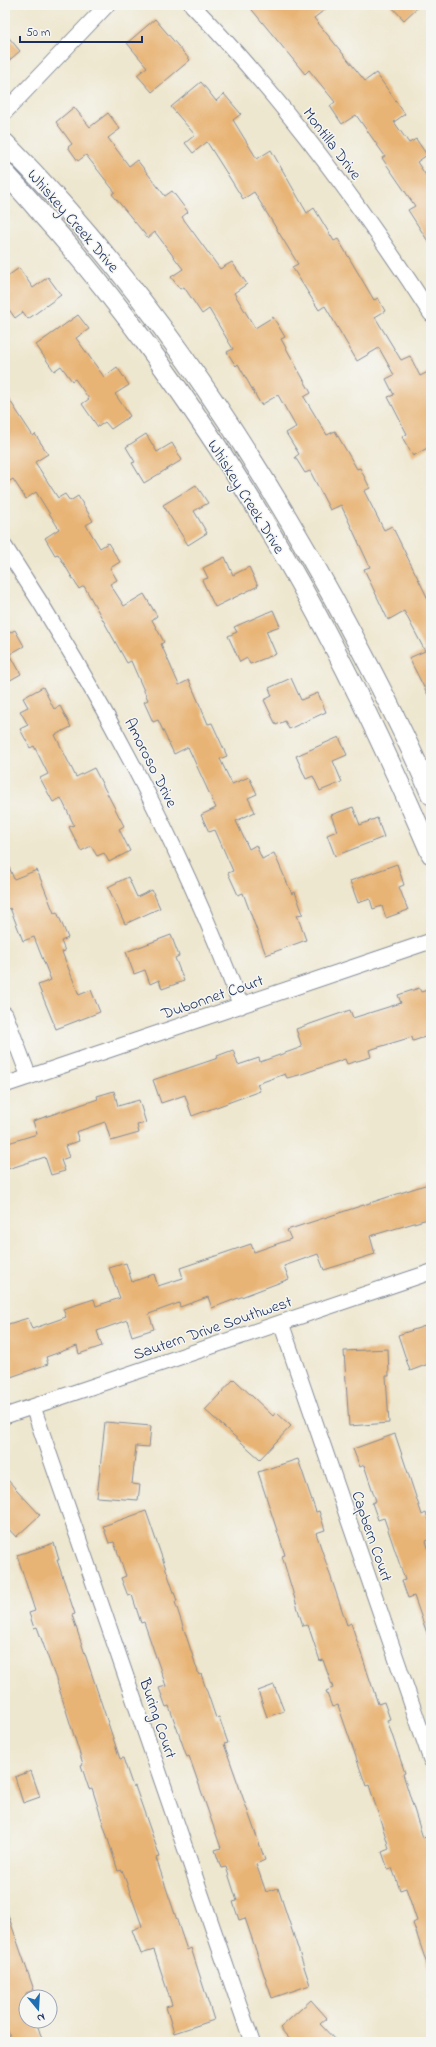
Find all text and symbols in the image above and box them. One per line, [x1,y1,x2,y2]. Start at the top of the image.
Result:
scale bar [20,18,142,44]
text: 50 m [26,24,50,42]
street label: Montilla Drive [296,103,367,186]
street label: Whiskey Creek Drive [21,164,125,279]
street label: Whiskey Creek Drive [201,435,291,559]
street label: Amoroso Drive [117,714,183,813]
street label: Dubonnet Court [157,969,267,1027]
street label: Sautern Drive Southwest [130,1290,296,1367]
street label: Capbern Court [344,1488,398,1586]
street label: Buring Court [132,1674,182,1763]
north arrow [18,1989,58,2029]
text: N [35,2009,47,2026]

